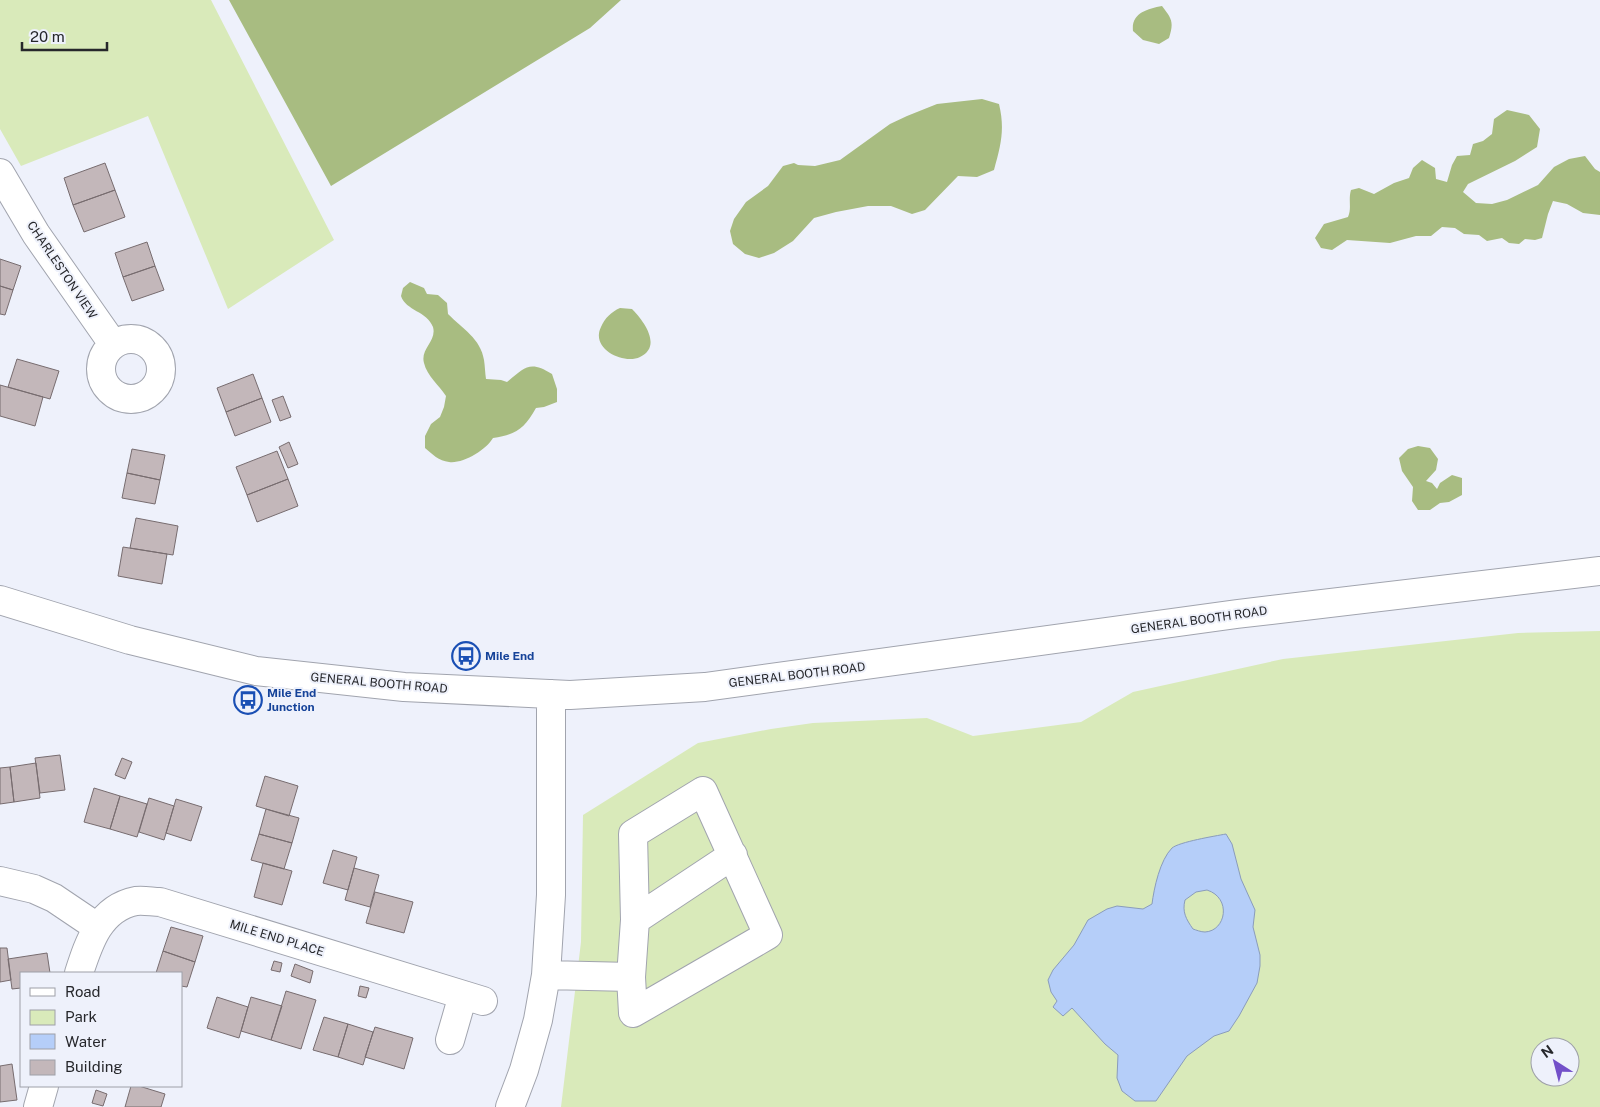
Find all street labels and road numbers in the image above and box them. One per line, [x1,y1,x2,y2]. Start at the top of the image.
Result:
street label: CHARLESTON VIEW [24,219,100,322]
street label: GENERAL BOOTH ROAD [1130,603,1268,637]
street label: GENERAL BOOTH ROAD [728,660,866,690]
street label: GENERAL BOOTH ROAD [310,670,448,696]
street label: MILE END PLACE [228,917,326,959]

